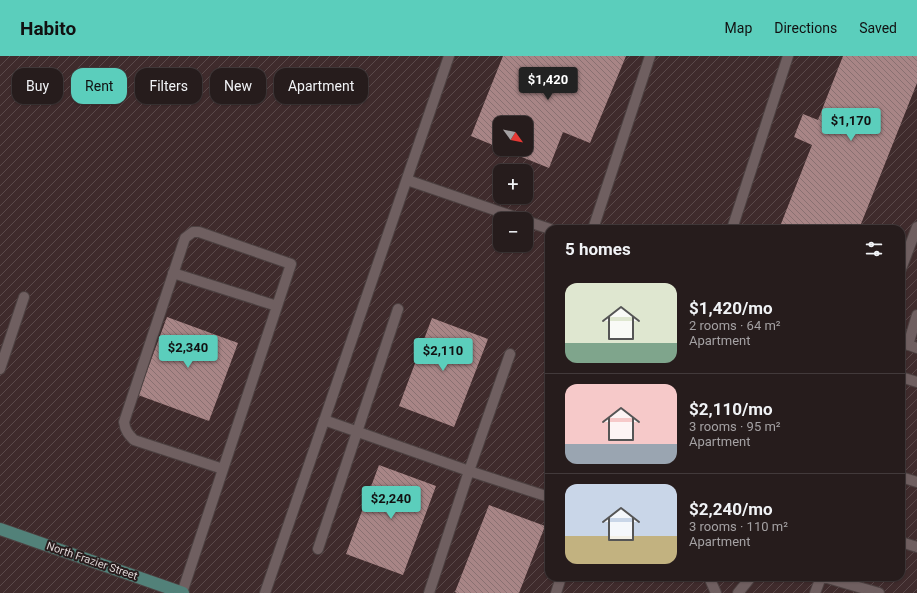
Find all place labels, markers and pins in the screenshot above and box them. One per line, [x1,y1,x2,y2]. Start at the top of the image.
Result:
pin: $1,420 [515,67,581,101]
pin: $1,170 [818,108,884,142]
pin: $2,340 [155,335,221,369]
pin: $2,110 [410,338,476,372]
pin: $2,240 [358,486,424,520]

